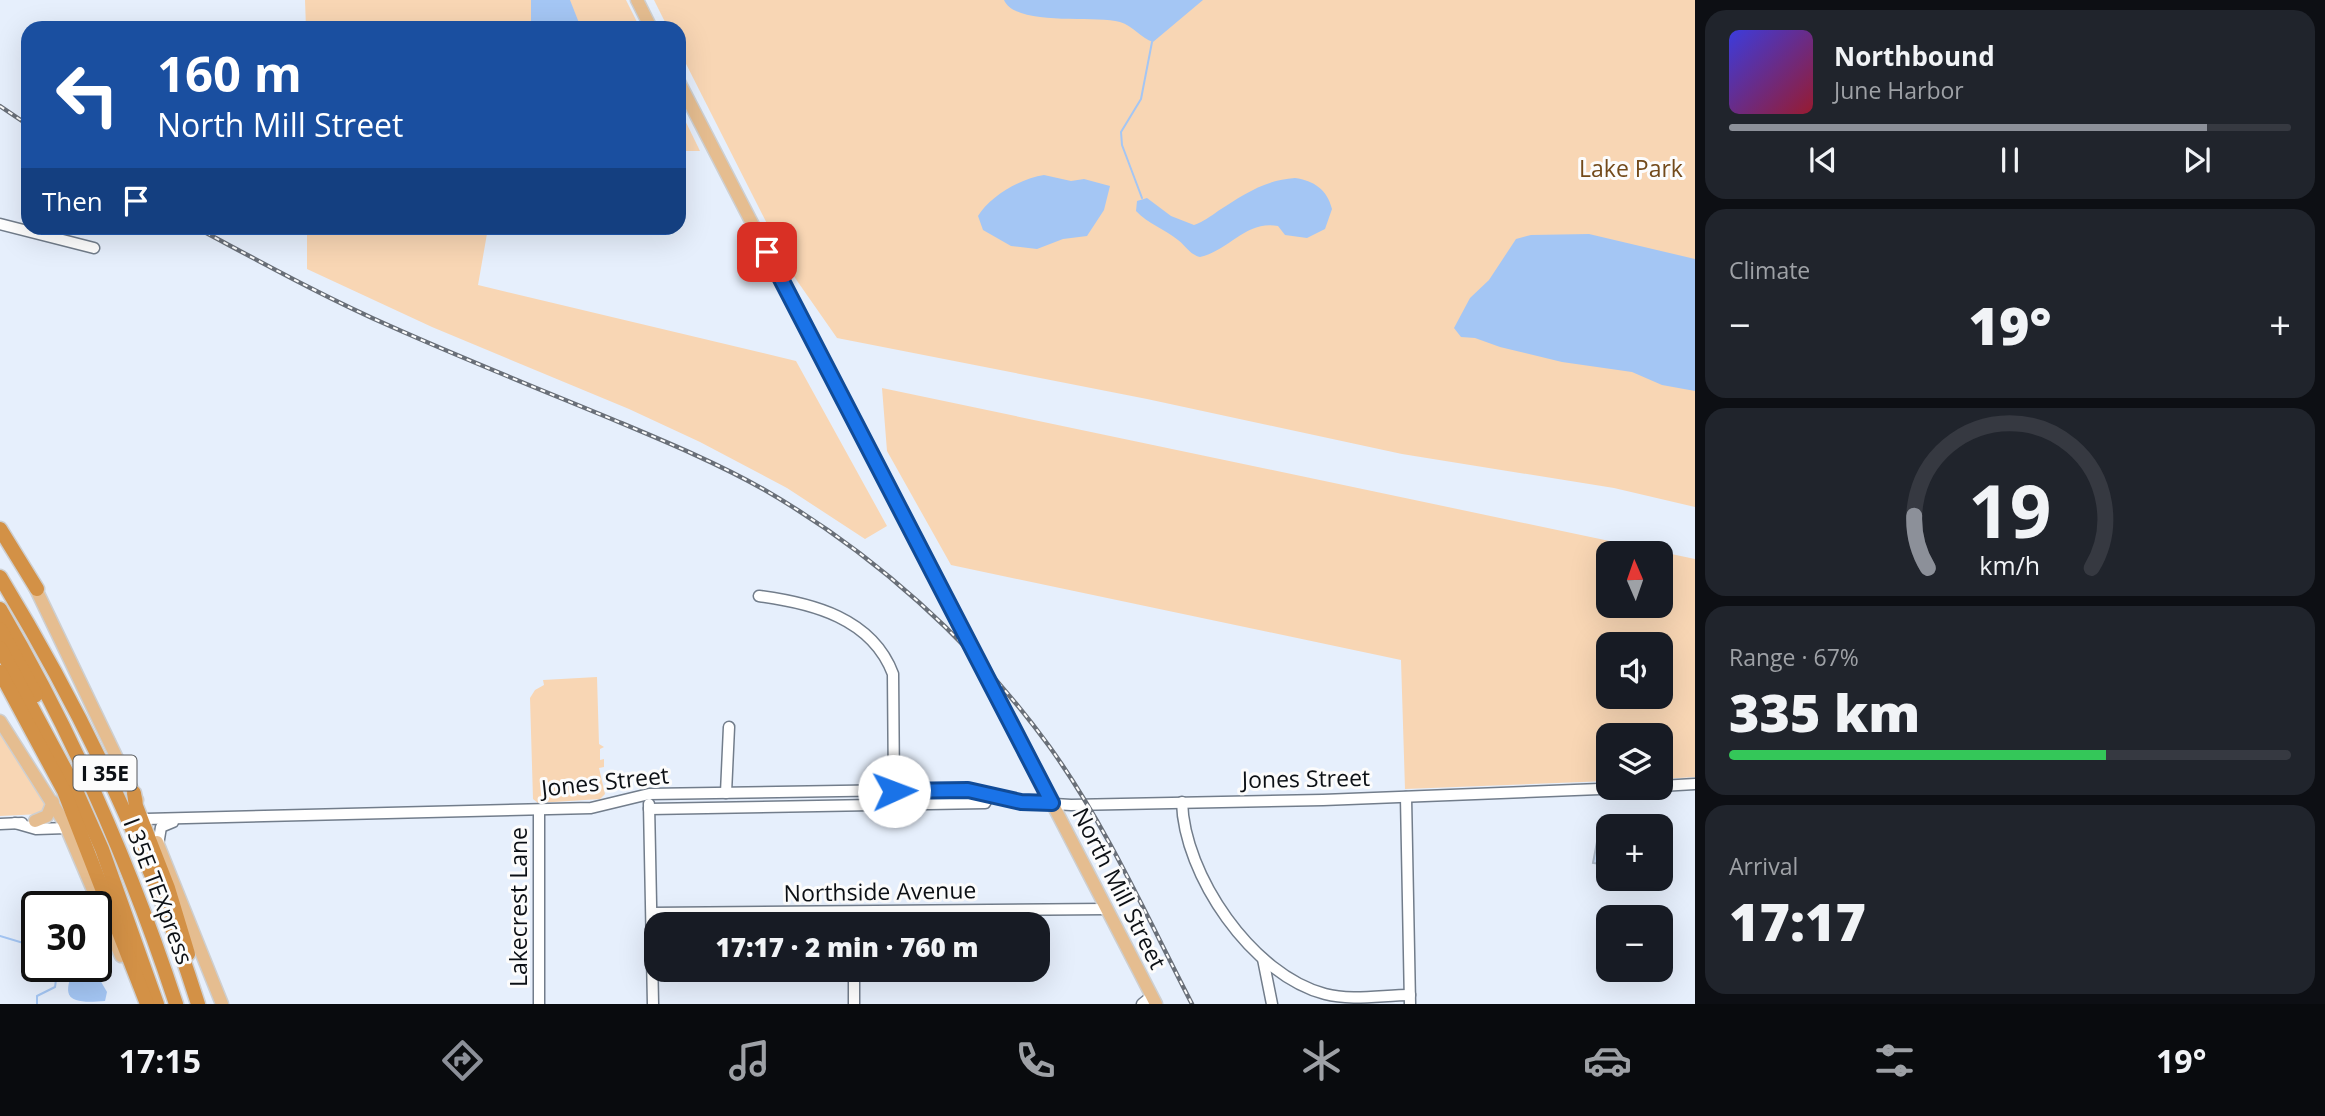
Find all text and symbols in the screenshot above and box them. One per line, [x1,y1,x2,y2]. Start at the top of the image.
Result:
text: Northbound [1834,38,1995,74]
text: 160 m [157,40,302,106]
icon: left [42,49,133,140]
text: June Harbor [1834,74,1964,106]
text: North Mill Street [157,103,403,146]
icon: previous [1804,141,1842,179]
icon: pause [1991,141,2029,179]
icon: next [2178,141,2216,179]
park label: Lake Park [1579,152,1683,184]
icon: arrive [117,182,155,220]
text: Then [42,183,103,219]
pin [737,222,797,282]
icon: arrive [748,233,786,271]
text: Climate [1729,254,1810,286]
text: 19° [1969,289,2051,360]
text: − [1729,298,1751,350]
text: + [2269,298,2291,350]
text: 19 [1968,460,2052,559]
north arrow [1596,541,1673,618]
map controls [1596,541,1673,982]
text: km/h [1980,548,2040,582]
button: sound [1596,632,1673,709]
text: Range · 67% [1729,641,1859,673]
text: 335 km [1729,676,1920,747]
button: layers [1596,723,1673,800]
position arrow [857,754,931,828]
road number: I 35E [74,756,136,790]
street label: Jones Street [538,758,670,804]
street label: Jones Street [1240,761,1370,795]
street label: North Mill Street [1066,802,1174,974]
street label: I 35E TEXpress [116,813,202,969]
button: + [1596,814,1673,891]
street label: Lakecrest Lane [502,827,534,987]
text: Arrival [1729,850,1798,882]
street label: Northside Avenue [783,873,977,909]
text: 17:17 [1729,885,1866,956]
speed limit sign: 30 [21,891,112,982]
button: − [1596,905,1673,982]
text: 17:17 · 2 min · 760 m [716,929,978,965]
icon: directions [438,1036,487,1085]
icon: music [725,1036,774,1085]
icon: phone [1011,1036,1060,1085]
icon: climate [1297,1036,1346,1085]
icon: car [1583,1036,1632,1085]
icon: filters [1870,1036,1919,1085]
text: 17:15 [119,1039,201,1082]
text: 19° [2156,1039,2206,1082]

